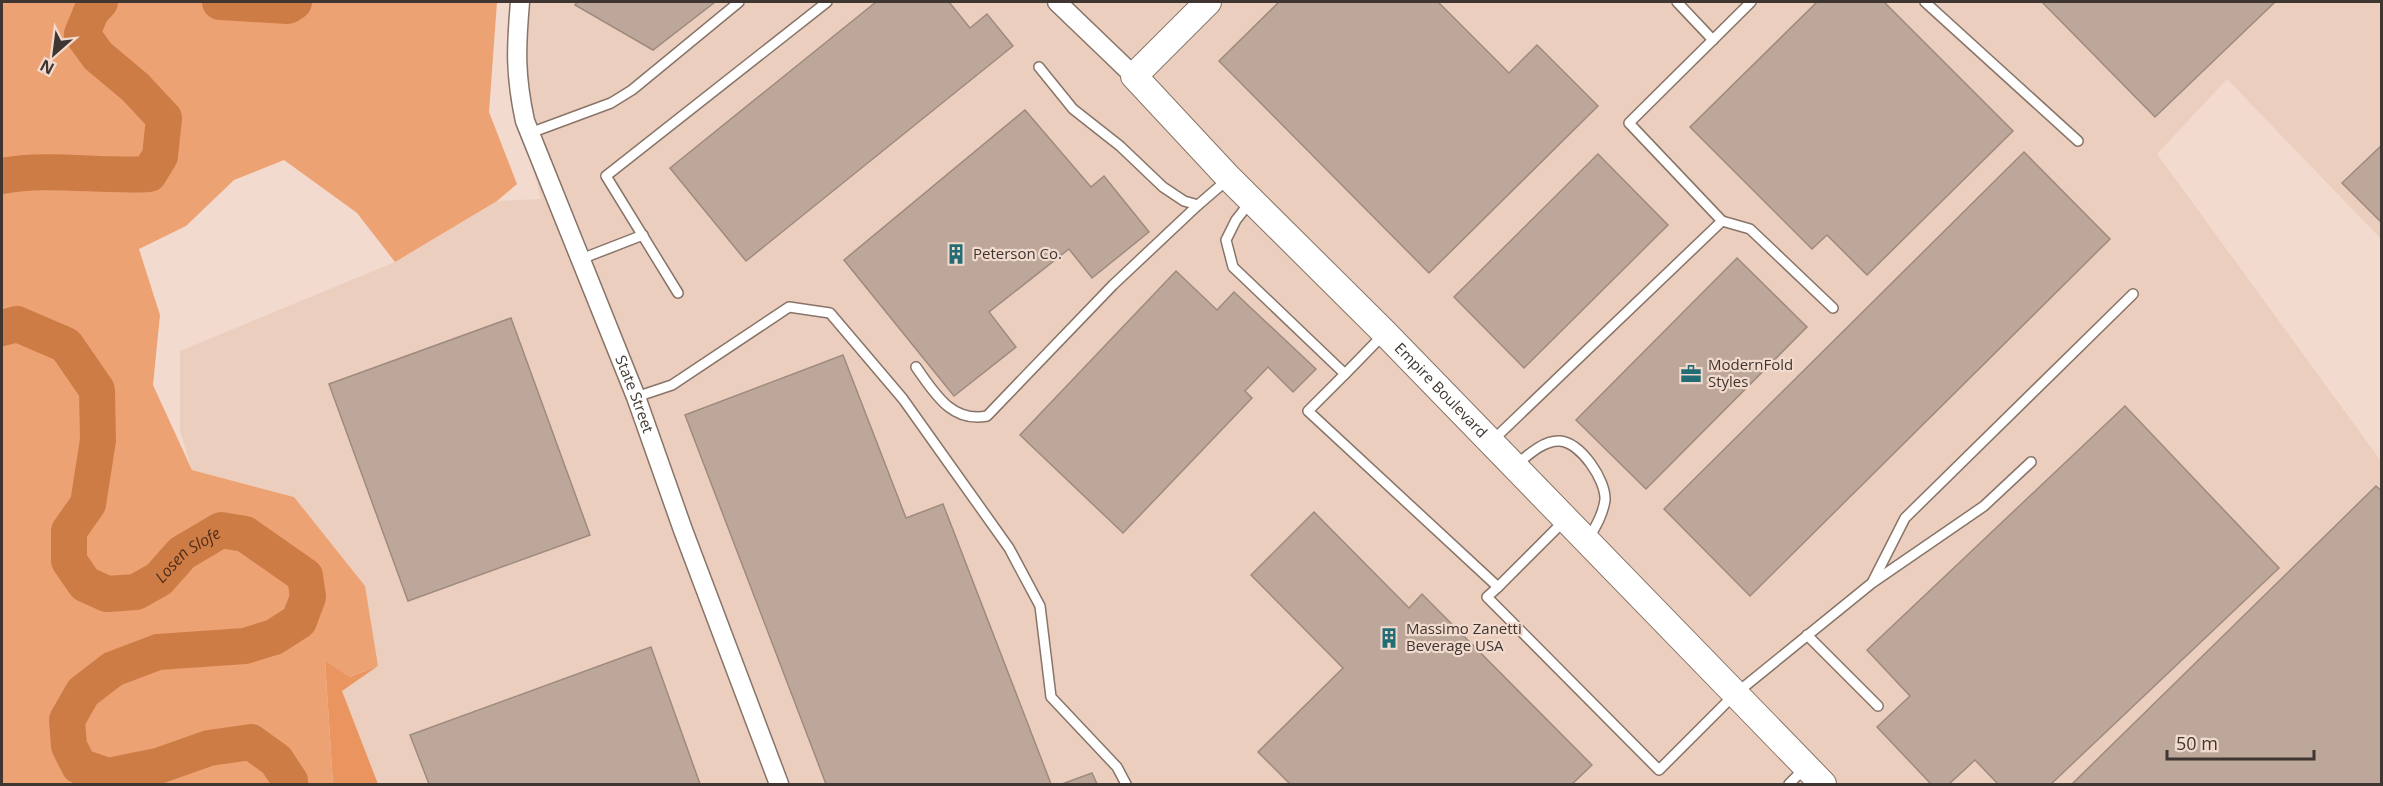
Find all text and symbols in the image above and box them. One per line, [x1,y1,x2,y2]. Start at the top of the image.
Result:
north arrow [24,24,84,84]
text: N [36,54,58,80]
building icon: Peterson Co. [944,242,968,266]
place label: Peterson Co. [973,243,1062,263]
street label: Empire Boulevard [1391,338,1492,442]
street label: State Street [611,352,659,435]
place label: ModernFold Styles [1708,354,1793,391]
office icon: ModernFold Styles [1679,362,1703,386]
water label: Losen Slofe [150,522,225,587]
place label: Massimo Zanetti Beverage USA [1406,618,1522,655]
building icon: Massimo Zanetti Beverage USA [1377,626,1401,650]
scale bar [2167,723,2314,761]
text: 50 m [2176,731,2218,755]

